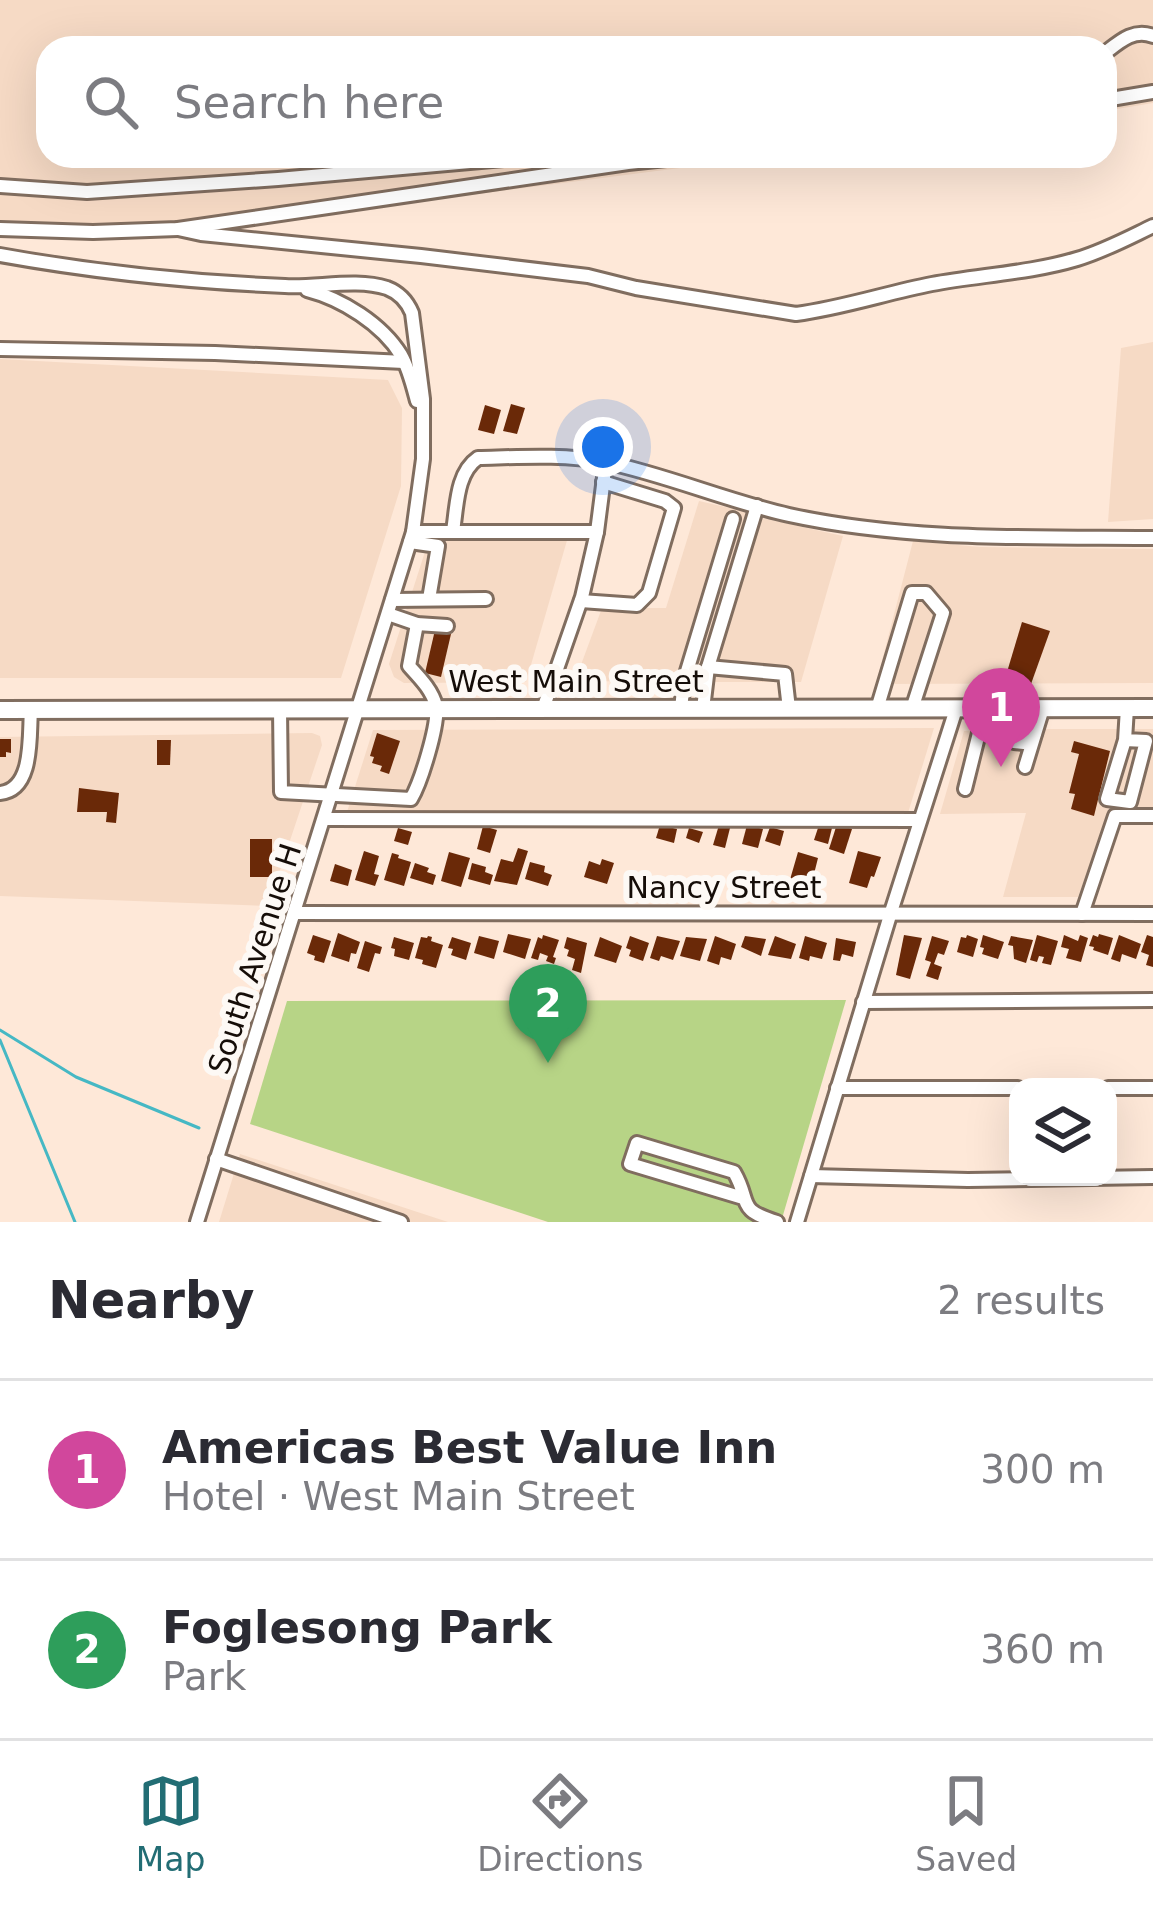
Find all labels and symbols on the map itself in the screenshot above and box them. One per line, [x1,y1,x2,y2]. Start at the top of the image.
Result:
your location [573,417,633,477]
street label: West Main Street [448,664,704,699]
pin: 1 [962,668,1040,767]
street label: South Avenue H [201,839,308,1079]
street label: Nancy Street [627,870,822,905]
pin: 2 [509,964,587,1063]

